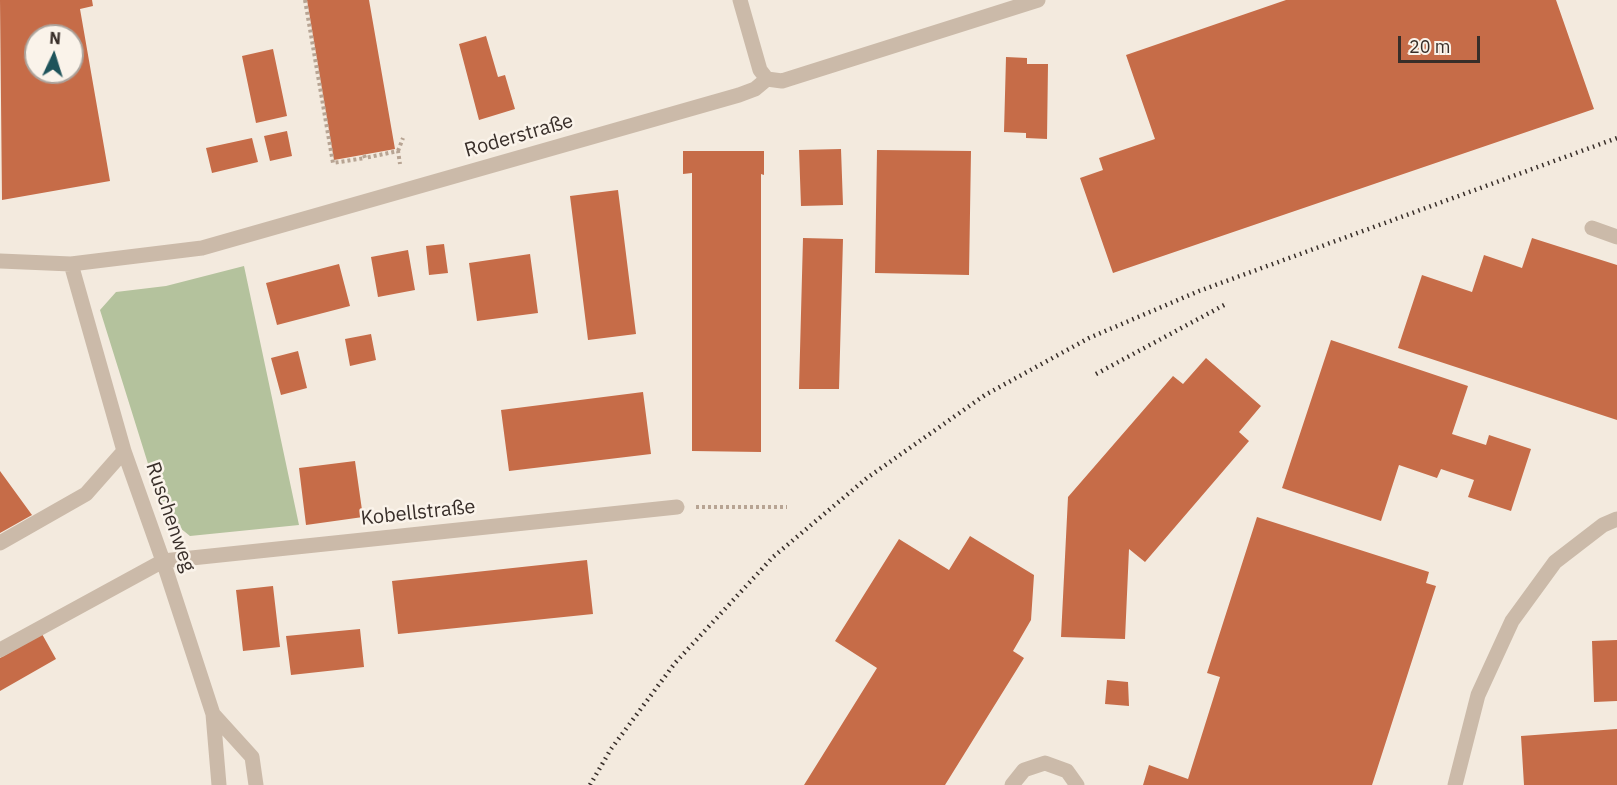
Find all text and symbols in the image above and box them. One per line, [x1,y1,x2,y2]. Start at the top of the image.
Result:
north arrow [24,24,84,84]
scale bar [1401,24,1484,62]
text: N [49,28,62,48]
text: 20 m [1409,35,1451,58]
street label: Roderstraße [462,109,576,163]
street label: Ruschenweg [140,459,200,575]
street label: Kobellstraße [360,495,476,531]

